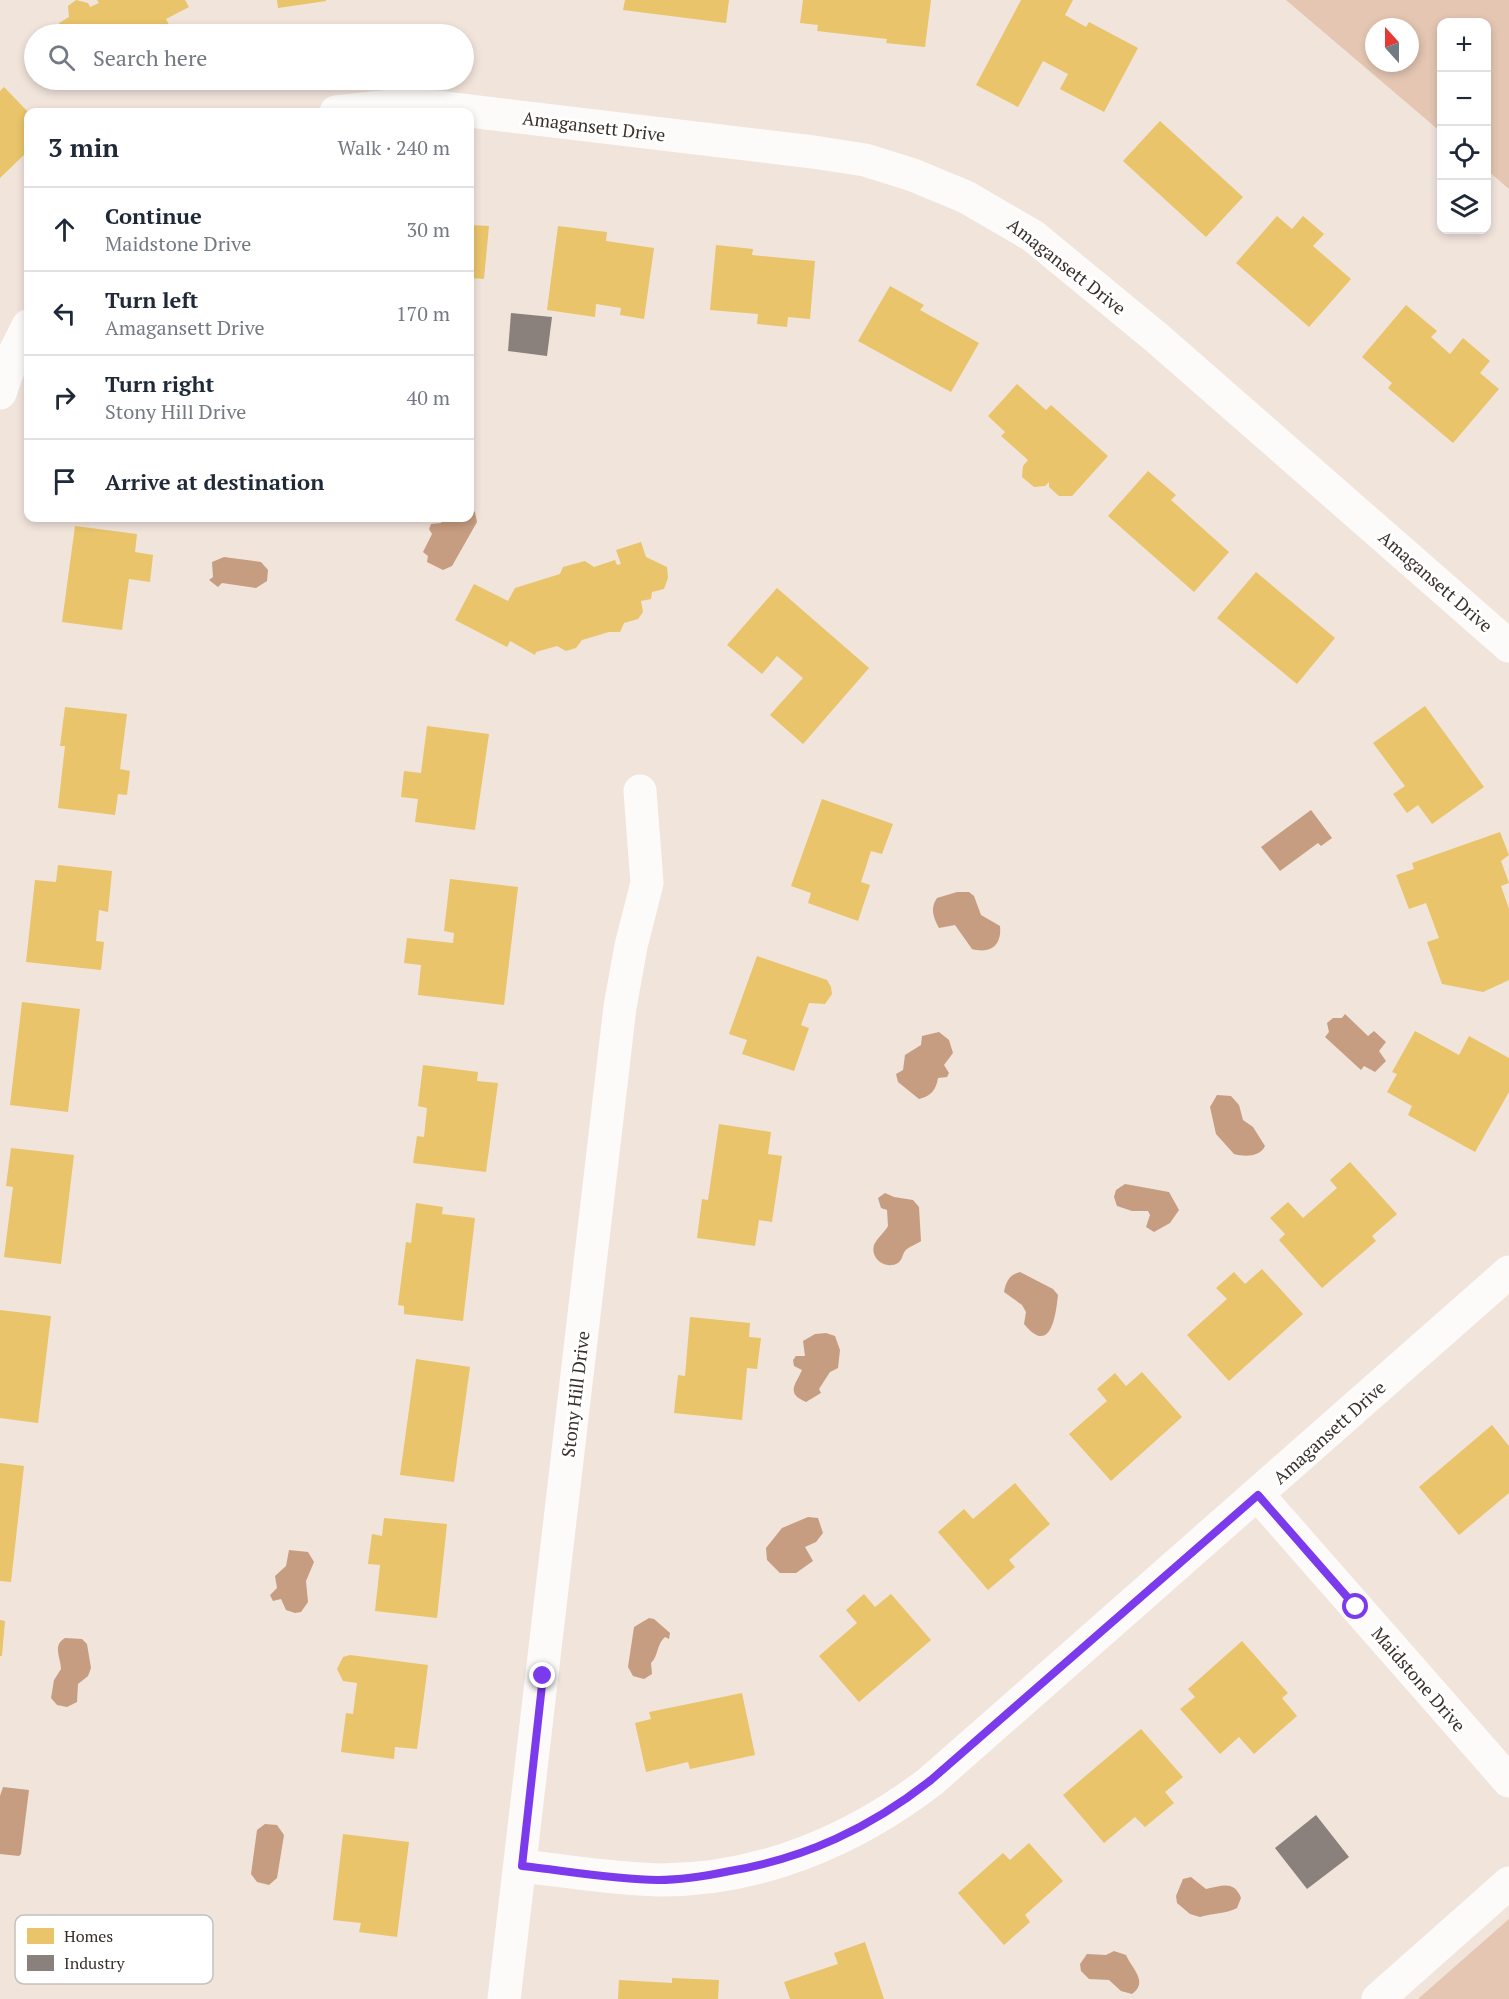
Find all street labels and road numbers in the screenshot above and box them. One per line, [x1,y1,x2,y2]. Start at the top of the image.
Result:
street label: Amagansett Drive [521,105,667,147]
street label: Amagansett Drive [1003,212,1131,320]
street label: Amagansett Drive [1374,525,1498,637]
street label: Stony Hill Drive [555,1329,595,1459]
street label: Amagansett Drive [1268,1375,1390,1489]
street label: Maidstone Drive [1367,1621,1471,1737]

